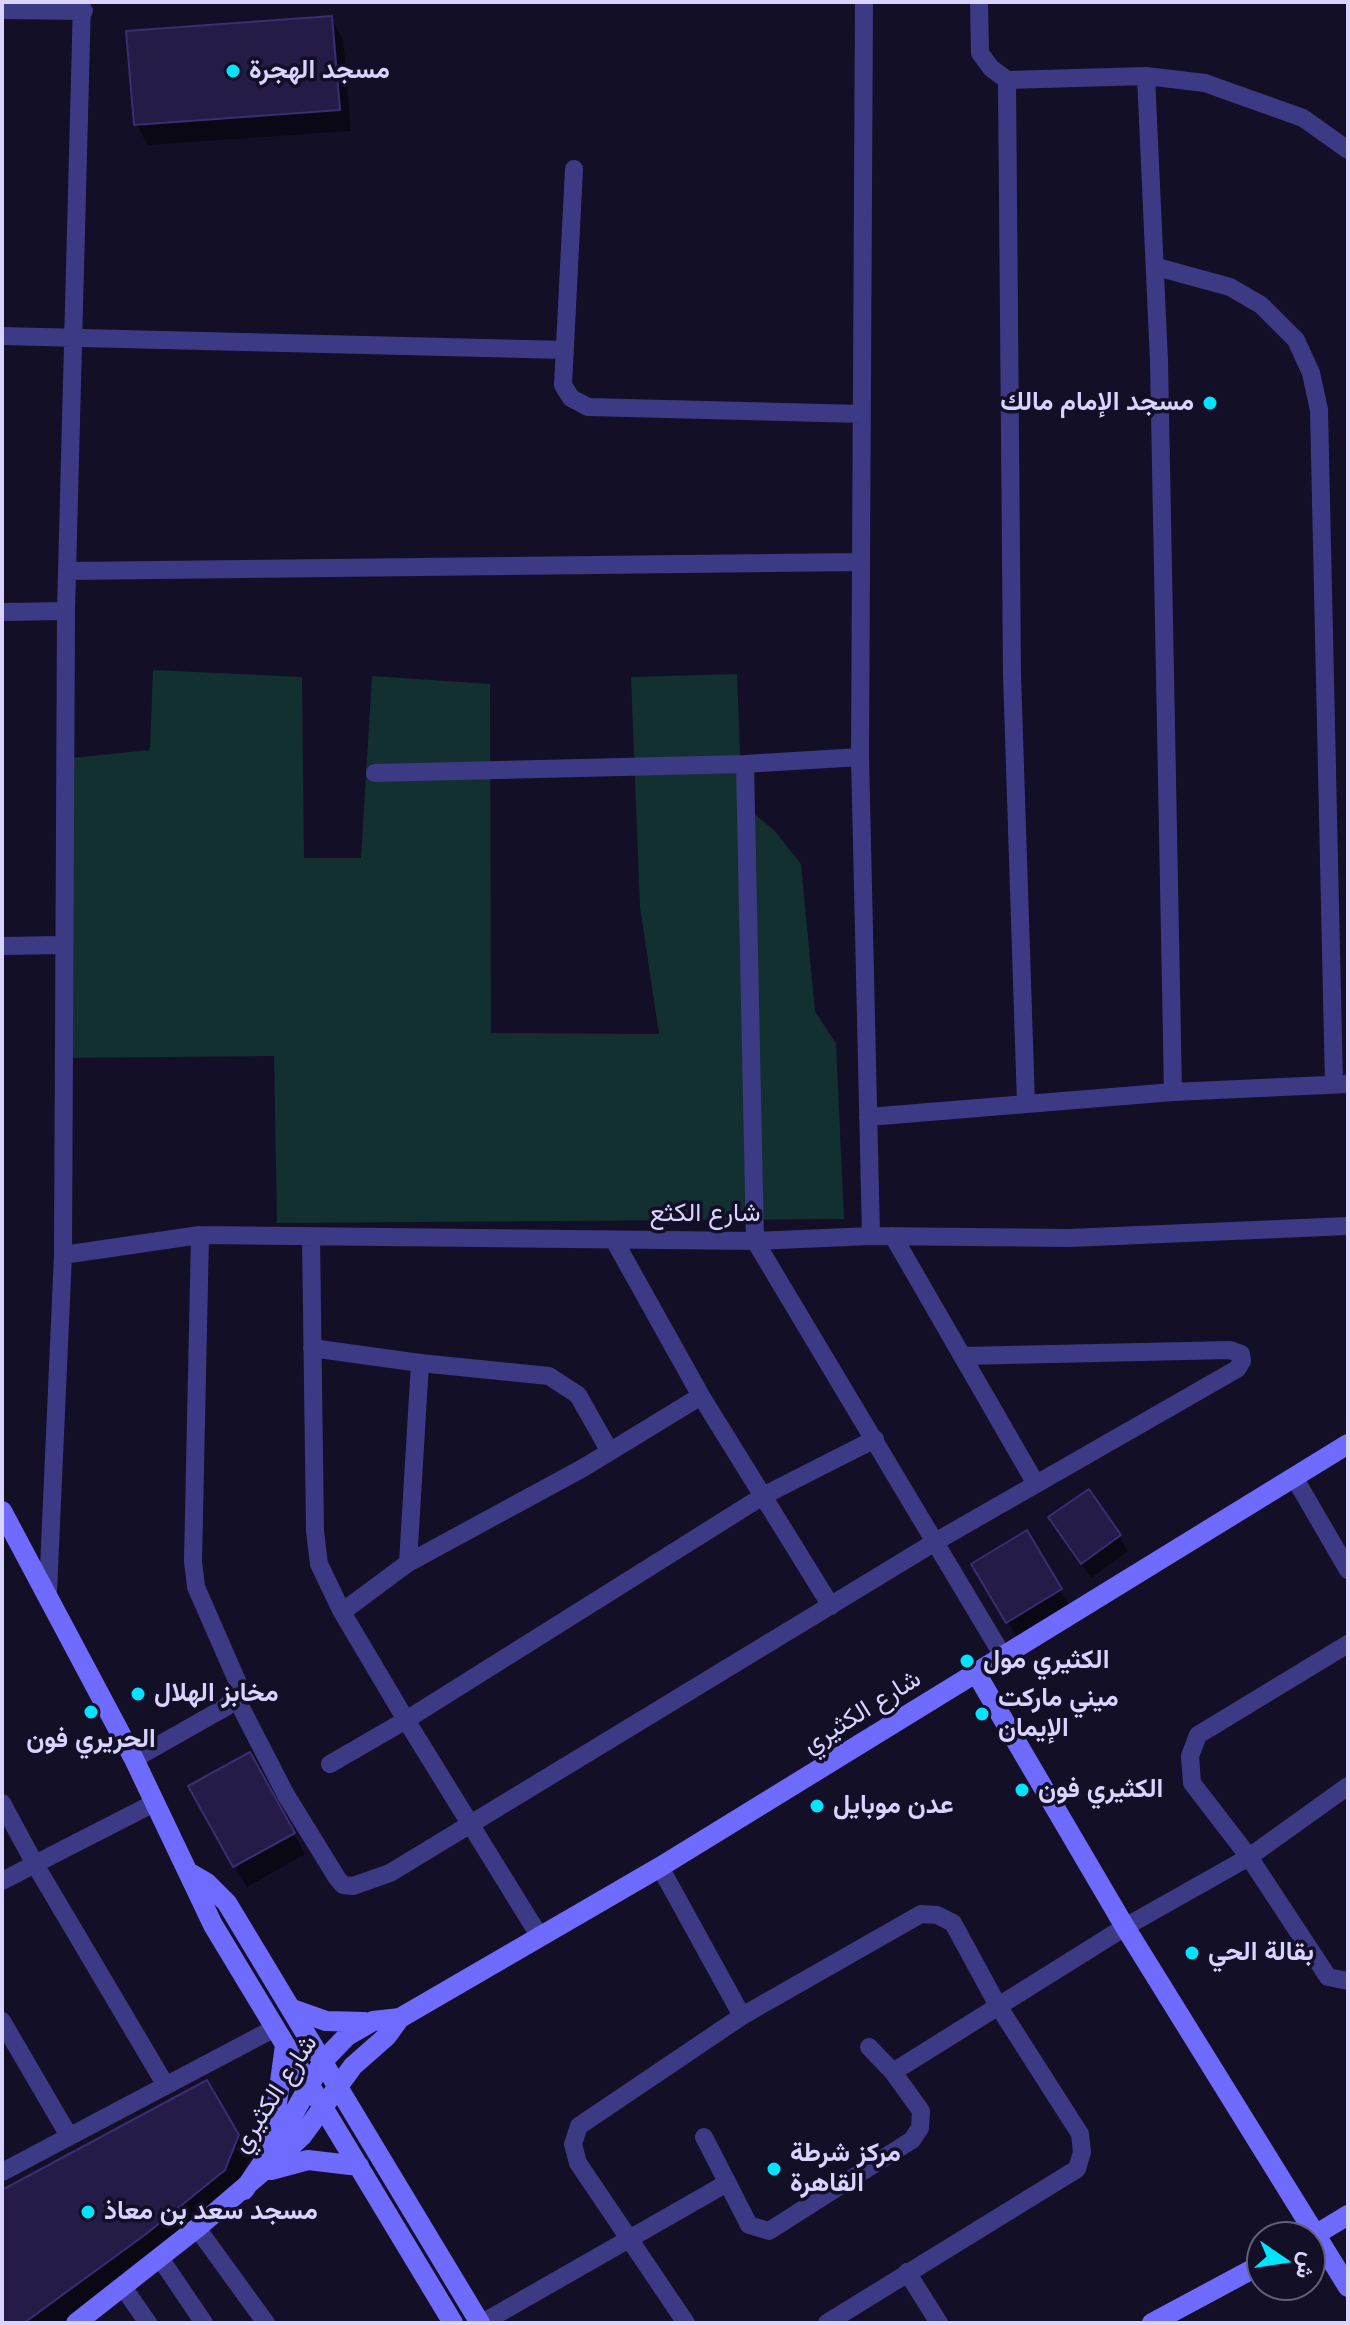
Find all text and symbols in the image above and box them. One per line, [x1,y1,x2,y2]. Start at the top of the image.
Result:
place label: مسجد الهجرة [249,55,390,87]
marker: مسجد الهجرة [224,62,242,80]
place label: مسجد الإمام مالك [1000,387,1194,419]
marker: مسجد الإمام مالك [1201,394,1219,412]
street label: شارع الكثع [650,1198,760,1230]
place label: الكثيري مول [983,1645,1109,1677]
marker: الكثيري مول [958,1652,976,1670]
street label: شارع الكثيري [797,1663,927,1761]
place label: مخابز الهلال [154,1678,279,1710]
place label: ميني ماركت الإيمان [998,1683,1119,1744]
marker: مخابز الهلال [129,1685,147,1703]
marker: الحريري فون [82,1703,100,1721]
marker: ميني ماركت الإيمان [973,1705,991,1723]
place label: الحريري فون [26,1724,156,1756]
place label: الكثيري فون [1038,1774,1163,1806]
marker: الكثيري فون [1013,1781,1031,1799]
place label: عدن موبايل [833,1790,954,1822]
marker: عدن موبايل [808,1797,826,1815]
place label: بقالة الحي [1208,1937,1314,1969]
marker: بقالة الحي [1183,1944,1201,1962]
street label: شارع الكثيري [225,2029,325,2159]
place label: مركز شرطة القاهرة [790,2138,901,2200]
marker: مركز شرطة القاهرة [765,2160,783,2178]
place label: مسجد سعد بن معاذ [104,2196,318,2228]
marker: مسجد سعد بن معاذ [79,2203,97,2221]
north arrow [1246,2221,1326,2301]
text: ش [1290,2250,1325,2282]

